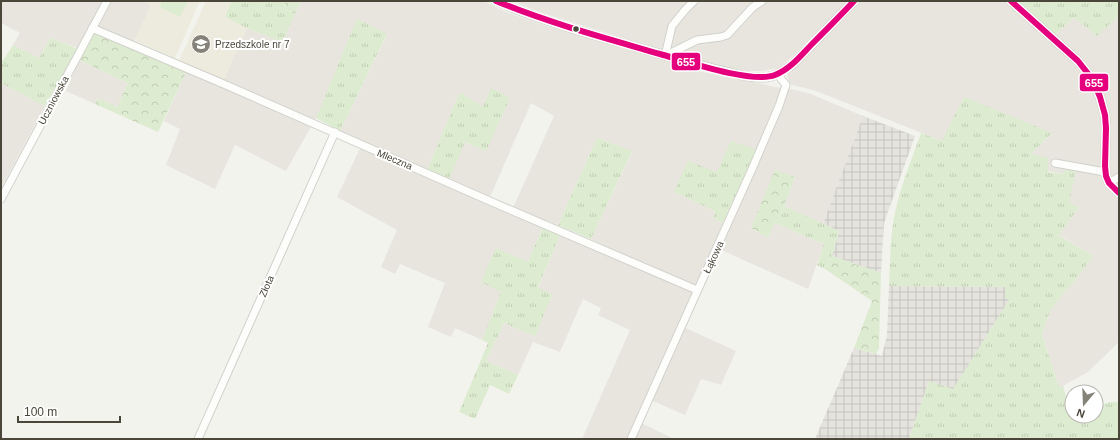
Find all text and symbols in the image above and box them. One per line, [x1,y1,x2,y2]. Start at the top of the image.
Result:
unlabelled marker [571,24,581,34]
school or university icon: Przedszkole nr 7 [190,33,212,55]
place label: Przedszkole nr 7 [215,39,290,50]
line badge: 655 [671,52,701,71]
text: 655 [677,56,695,68]
line badge: 655 [1079,73,1109,92]
street label: Uczniowska [36,74,71,126]
text: 655 [1085,77,1103,89]
street label: Mleczna [376,147,414,172]
street label: Łąkowa [701,239,726,275]
street label: Złota [257,273,276,299]
north arrow [1064,384,1104,424]
scale bar [18,398,120,424]
text: 100 m [24,405,57,419]
text: N [1075,406,1086,420]

